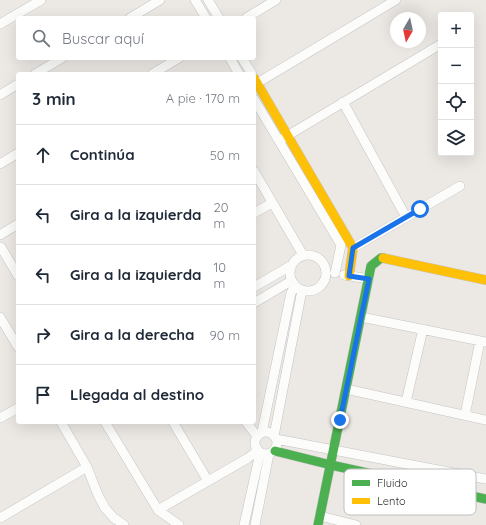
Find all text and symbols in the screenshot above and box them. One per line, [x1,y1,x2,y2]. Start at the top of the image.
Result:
north arrow [390,12,426,48]
map controls [438,12,474,156]
button: + [438,12,474,48]
search box [16,16,256,60]
icon: search [30,27,52,49]
text: Buscar aquí [62,29,144,48]
button: − [438,48,474,84]
button: locate [438,84,474,120]
text: 3 min [32,88,76,109]
text: A pie · 170 m [166,90,240,106]
button: layers [438,120,474,156]
icon: ahead [32,144,54,166]
text: Continúa [70,145,135,164]
text: 50 m [210,147,240,163]
text: 20 m [214,199,228,231]
route start [411,200,429,218]
icon: left [32,204,54,226]
text: Gira a la izquierda [70,205,202,224]
text: 10 m [214,259,226,291]
icon: left [32,264,54,286]
text: Gira a la izquierda [70,265,202,284]
icon: right [32,324,54,346]
text: Gira a la derecha [70,325,195,344]
text: 90 m [210,327,240,343]
icon: arrive [32,384,54,406]
text: Llegada al destino [70,385,204,404]
route end [331,411,349,429]
legend [344,469,476,515]
text: Fluido [377,476,408,490]
text: Lento [377,494,406,508]

